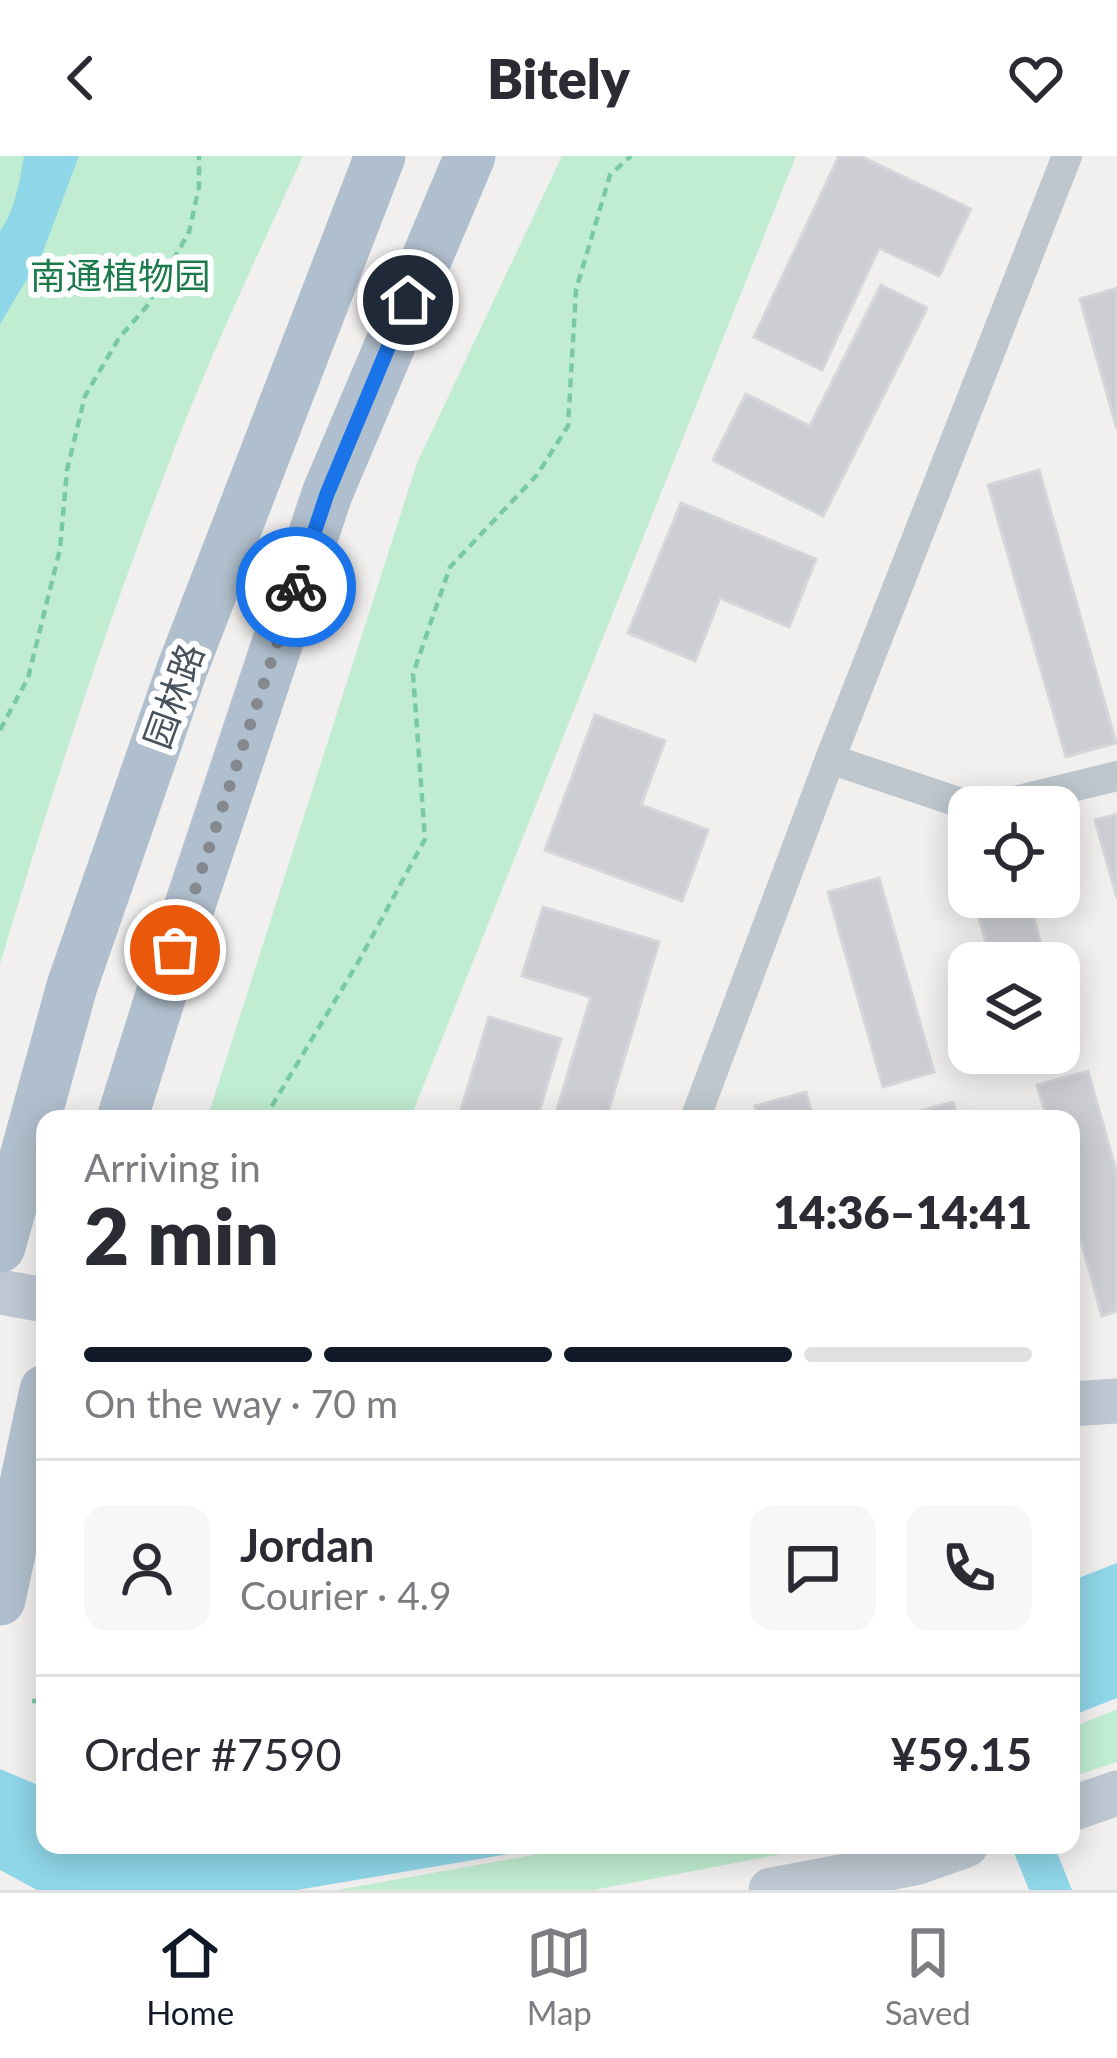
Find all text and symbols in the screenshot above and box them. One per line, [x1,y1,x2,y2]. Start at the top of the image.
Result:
icon: back [48,45,114,111]
icon: heart [1003,45,1069,111]
text: Bitely [487,46,630,111]
pin [357,249,459,351]
park label: 南通植物园 [30,253,210,297]
icon: home [375,267,441,333]
courier [236,527,356,647]
icon: bike [263,554,329,620]
street label: 园林路 [134,637,212,754]
map controls [948,786,1080,1074]
button: locate [948,786,1080,918]
pin [124,899,226,1001]
icon: bag [142,917,208,983]
button: layers [948,942,1080,1074]
text: Arriving in [84,1144,261,1190]
text: 14:36–14:41 [773,1185,1032,1239]
text: 2 min [84,1188,279,1282]
text: On the way · 70 m [84,1380,398,1426]
button: person [84,1505,210,1631]
button: chat [750,1505,876,1631]
button: phone [906,1505,1032,1631]
text: Jordan [240,1518,374,1572]
text: Courier · 4.9 [240,1572,452,1618]
text: Order #7590 [84,1727,342,1781]
text: ¥59.15 [891,1727,1032,1781]
tab: Home [146,1920,234,2032]
tab: Map [526,1920,592,2032]
tab: Saved [885,1920,971,2032]

